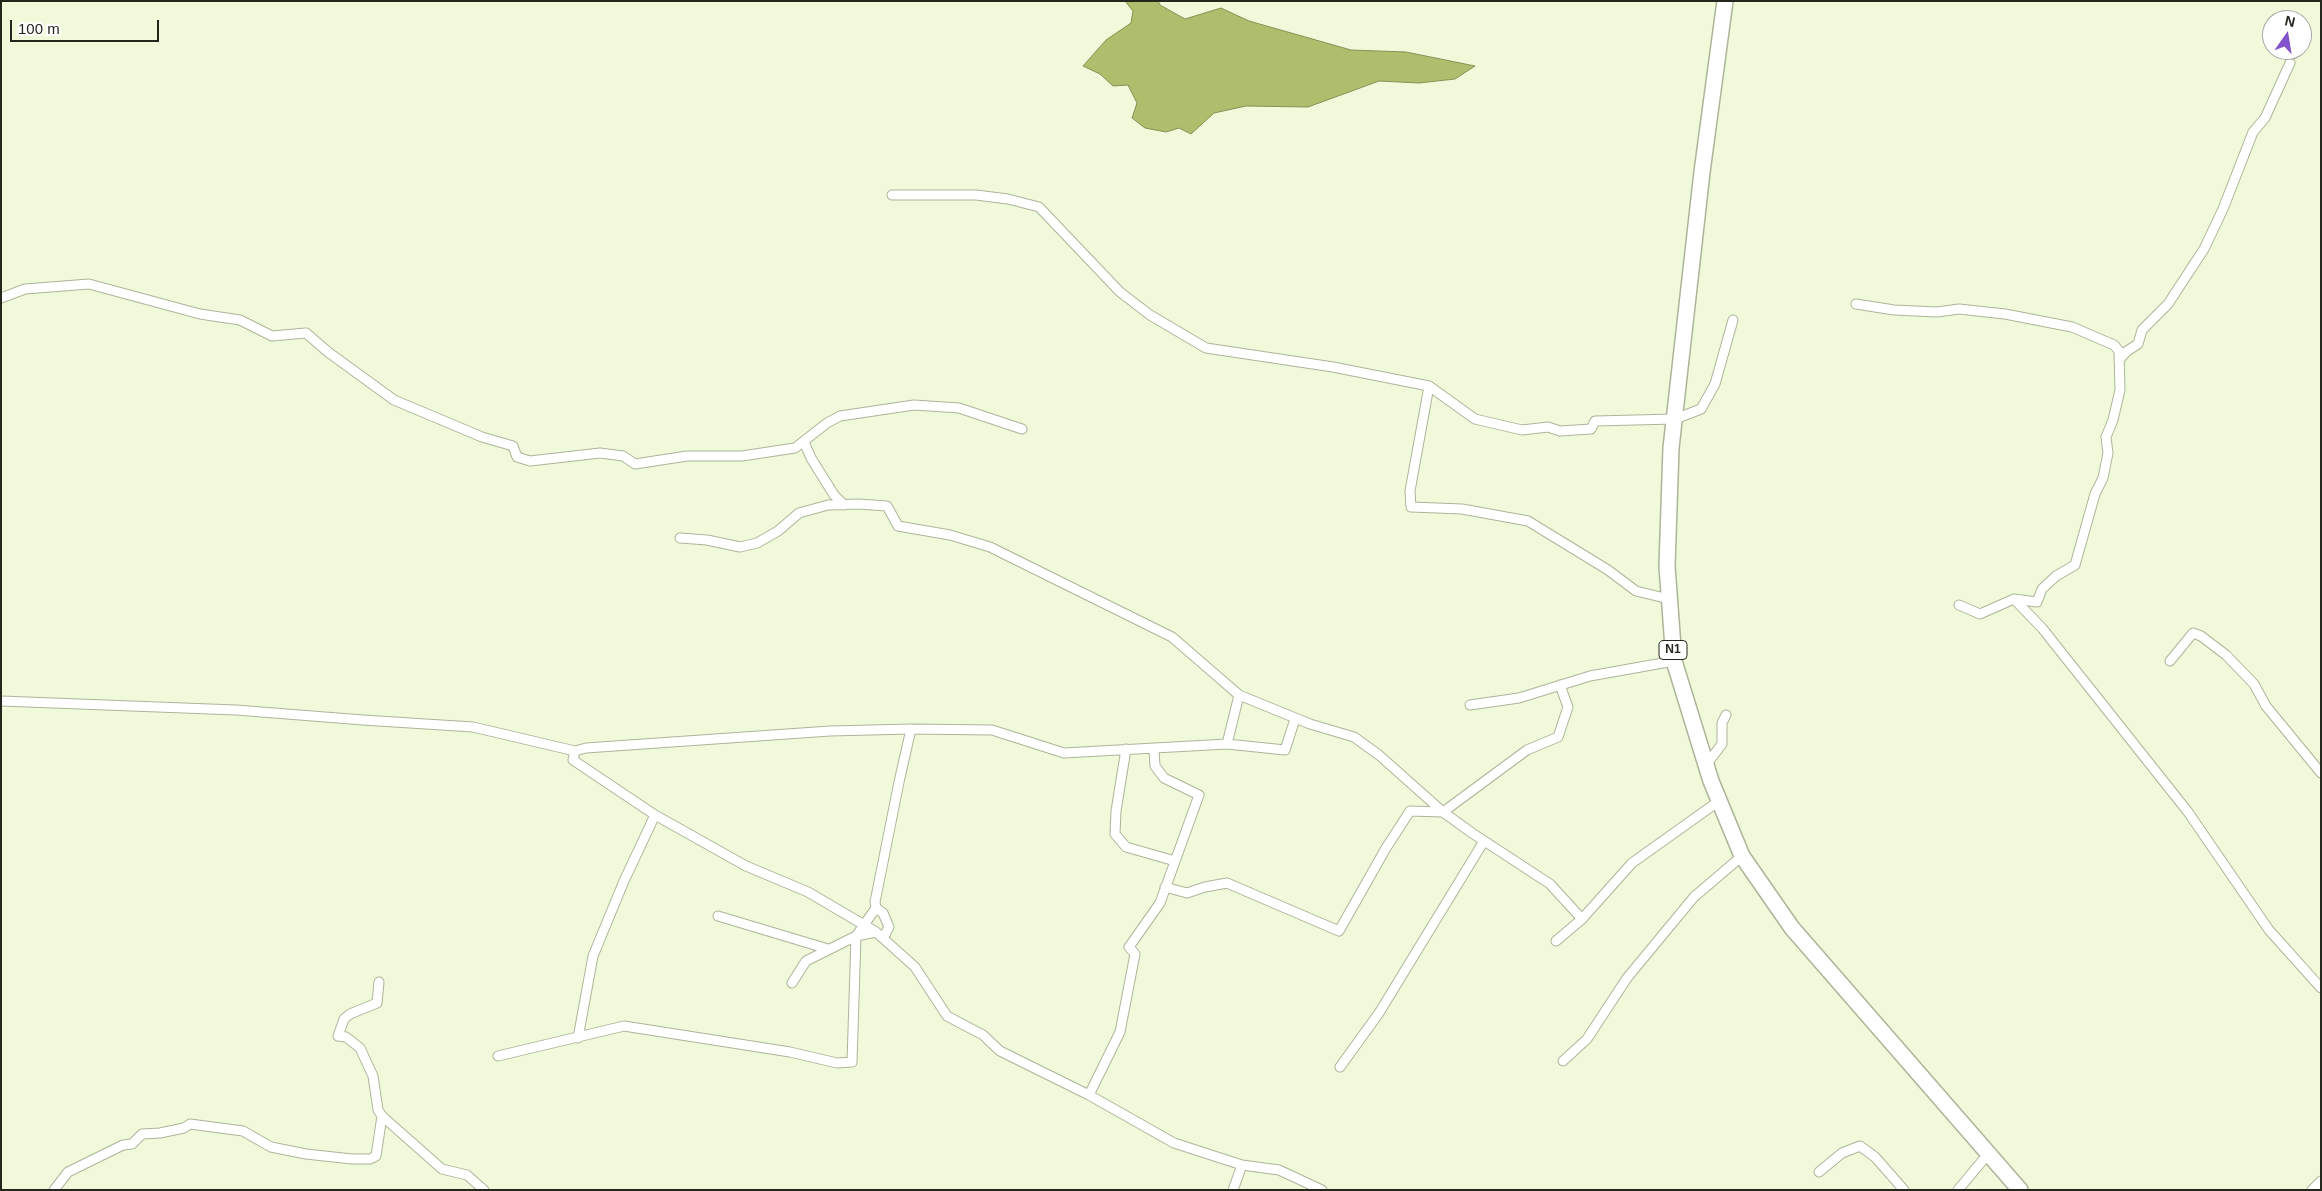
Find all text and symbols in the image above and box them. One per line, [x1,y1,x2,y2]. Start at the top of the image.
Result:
scale bar [12,10,161,42]
north arrow [2262,10,2312,60]
text: N [2283,12,2297,30]
text: 100 m [18,20,60,37]
road number: N1 [1659,640,1687,660]

